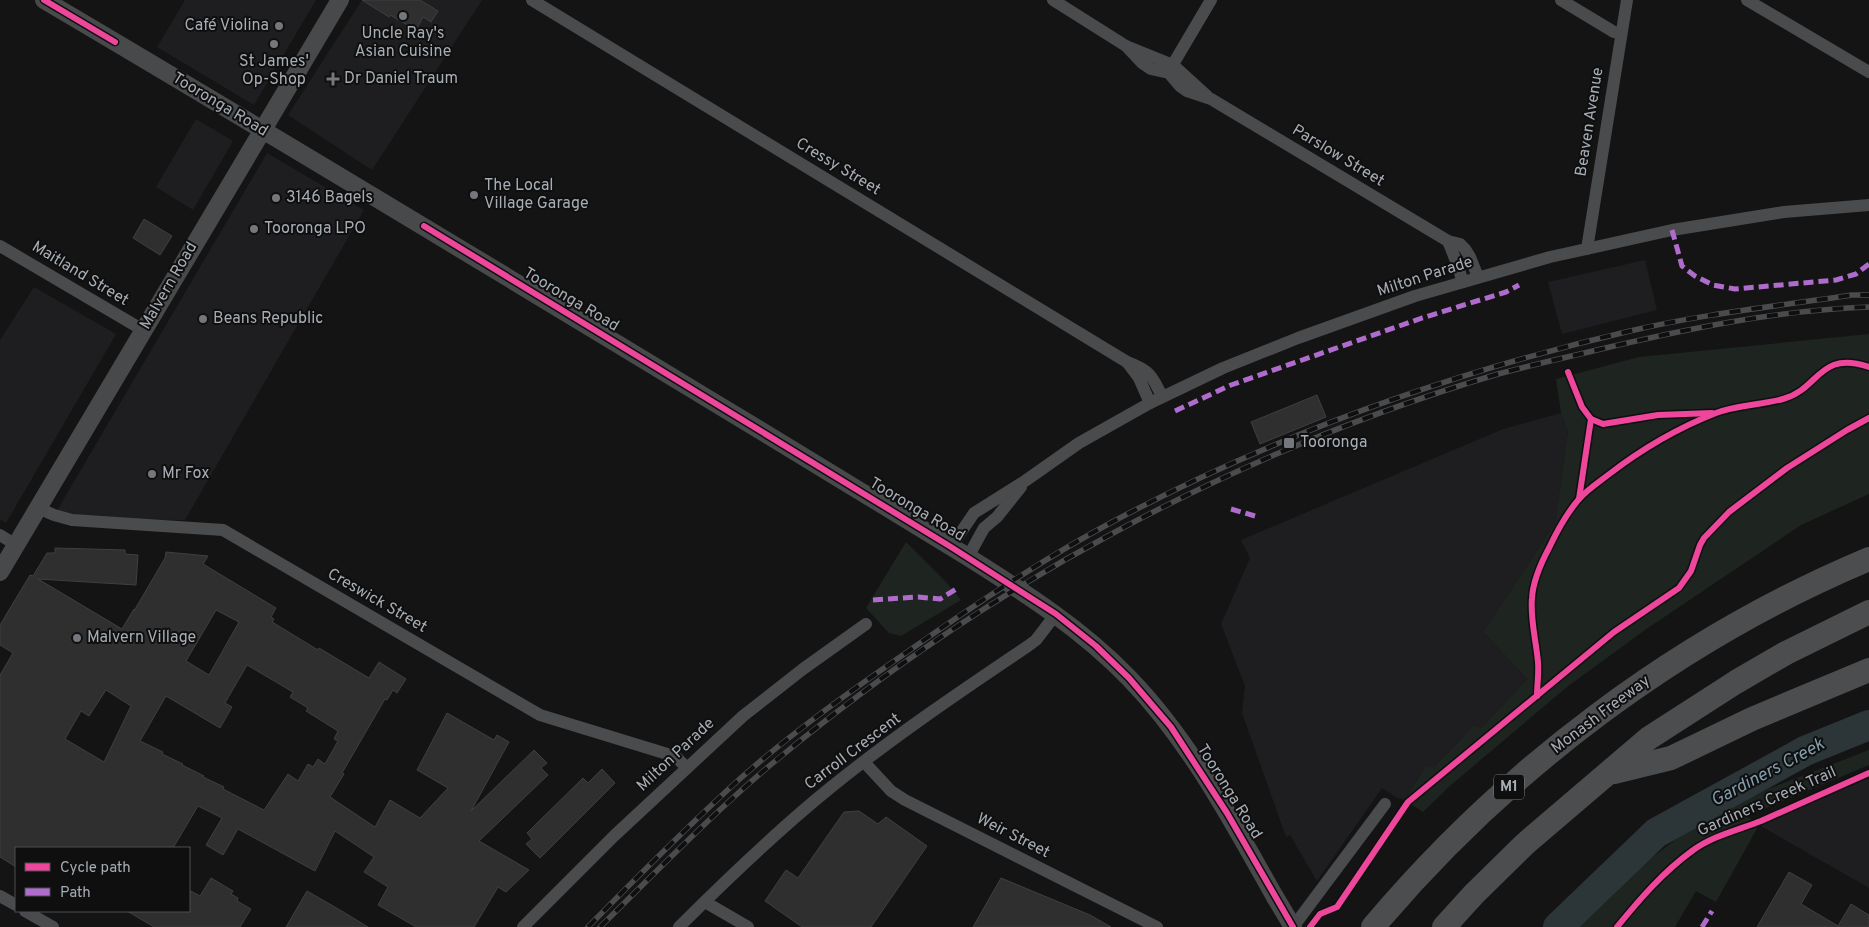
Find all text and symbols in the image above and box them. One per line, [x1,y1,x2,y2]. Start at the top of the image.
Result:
marker: Uncle Ray's Asian Cuisine [397,10,409,22]
place label: Café Violina [184,16,269,36]
marker: Café Violina [273,20,285,32]
place label: Uncle Ray's Asian Cuisine [355,24,451,62]
marker: St James' Op-Shop [268,38,280,50]
place label: St James' Op-Shop [239,52,309,90]
street label: Beaven Avenue [1572,66,1608,178]
street label: Tooronga Road [168,69,272,141]
place label: Dr Daniel Traum [344,69,458,89]
marker: Dr Daniel Traum [326,72,340,86]
street label: Parslow Street [1288,121,1388,191]
street label: Cressy Street [792,134,884,200]
place label: The Local Village Garage [484,176,589,214]
place label: 3146 Bagels [286,188,373,208]
marker: The Local Village Garage [468,189,480,201]
marker: 3146 Bagels [270,192,282,204]
place label: Tooronga LPO [264,219,366,239]
marker: Tooronga LPO [248,223,260,235]
street label: Maitland Street [28,237,132,311]
street label: Malvern Road [136,239,202,333]
street label: Milton Parade [1375,252,1475,302]
street label: Tooronga Road [519,264,623,336]
place label: Beans Republic [213,309,323,329]
marker: Beans Republic [197,313,209,325]
place label: Tooronga [1300,433,1367,453]
marker: Tooronga [1282,436,1296,450]
place label: Mr Fox [162,464,209,484]
marker: Mr Fox [146,468,158,480]
street label: Tooronga Road [865,474,969,546]
street label: Creswick Street [324,564,430,638]
place label: Malvern Village [87,628,196,648]
marker: Malvern Village [71,632,83,644]
street label: Monash Freeway [1548,671,1654,759]
street label: Carroll Crescent [801,709,905,795]
street label: Milton Parade [633,714,719,796]
water label: Gardiners Creek [1707,733,1829,813]
street label: Tooronga Road [1192,741,1266,843]
street label: Gardiners Creek Trail [1695,762,1839,842]
road number: M1 [1494,774,1524,800]
street label: Weir Street [973,809,1053,863]
legend [15,847,190,912]
text: Cycle path [60,859,131,878]
text: Path [60,884,91,903]

